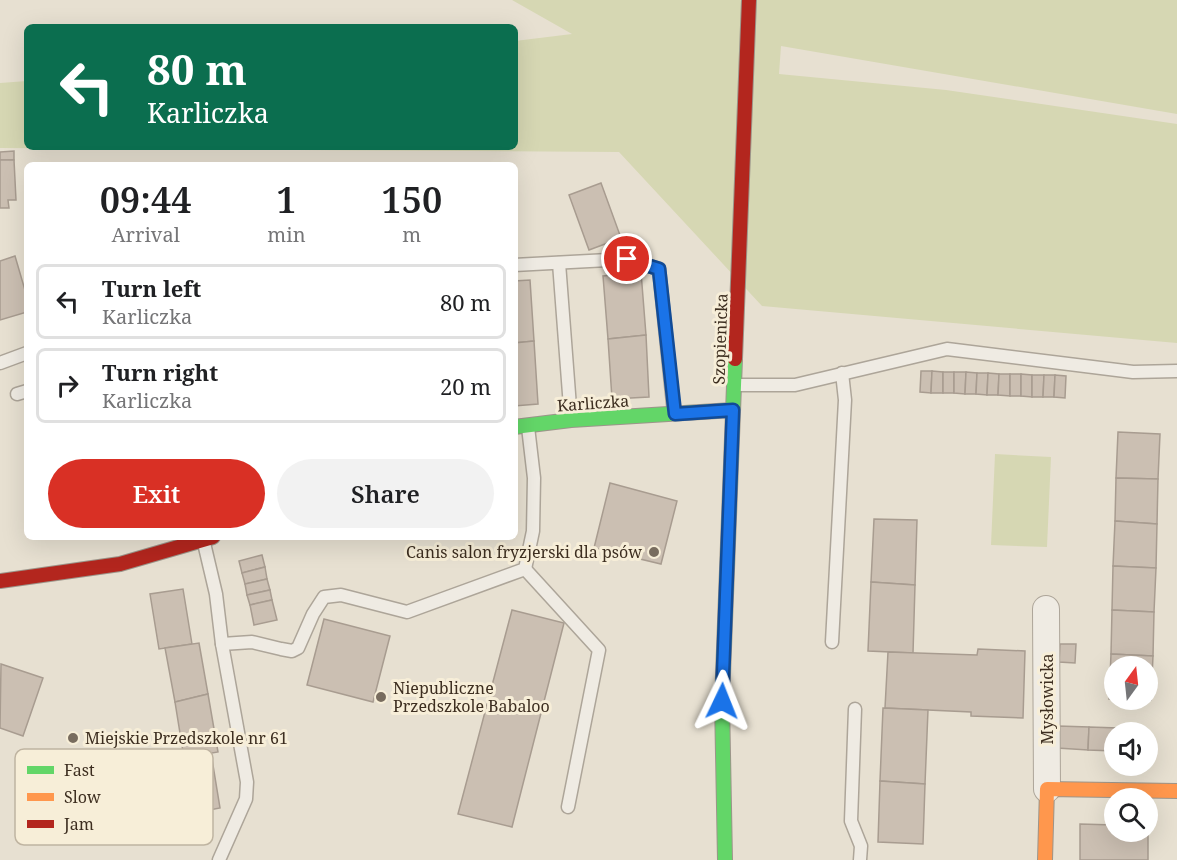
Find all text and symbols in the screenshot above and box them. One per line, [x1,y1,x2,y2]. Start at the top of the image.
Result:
text: 80 m [147,40,247,97]
icon: left [48,48,126,126]
text: Karliczka [147,94,269,131]
text: 09:44 [100,175,192,224]
text: 1 [276,175,297,224]
text: 150 [381,175,442,224]
text: Arrival [111,221,180,248]
text: min [267,221,306,248]
text: m [402,221,421,248]
pin [601,233,652,284]
icon: arrive [610,242,643,275]
text: Turn left [102,273,201,303]
icon: left [51,285,84,318]
text: 80 m [440,287,491,317]
street label: Szopienicka [707,293,733,385]
text: Karliczka [102,303,192,330]
text: Turn right [102,357,218,387]
icon: right [51,369,84,402]
text: 20 m [440,371,491,401]
text: Karliczka [102,387,192,414]
street label: Karliczka [556,390,630,416]
button: Exit [48,459,265,528]
button: Share [277,459,494,528]
place label: Canis salon fryzjerski dla psów [406,541,642,563]
marker: Canis salon fryzjerski dla psów [647,545,661,559]
street label: Mysłowicka [1036,654,1058,744]
north arrow [1104,656,1158,710]
map controls [1104,656,1158,842]
position arrow [690,669,754,733]
place label: Niepubliczne Przedszkole Babaloo [393,677,550,717]
marker: Niepubliczne Przedszkole Babaloo [374,690,388,704]
button: sound [1104,722,1158,776]
place label: Miejskie Przedszkole nr 61 [85,727,288,749]
marker: Miejskie Przedszkole nr 61 [66,731,80,745]
legend [15,749,213,845]
text: Fast [64,759,95,781]
text: Slow [64,786,101,808]
button: search [1104,788,1158,842]
text: Jam [63,813,94,835]

